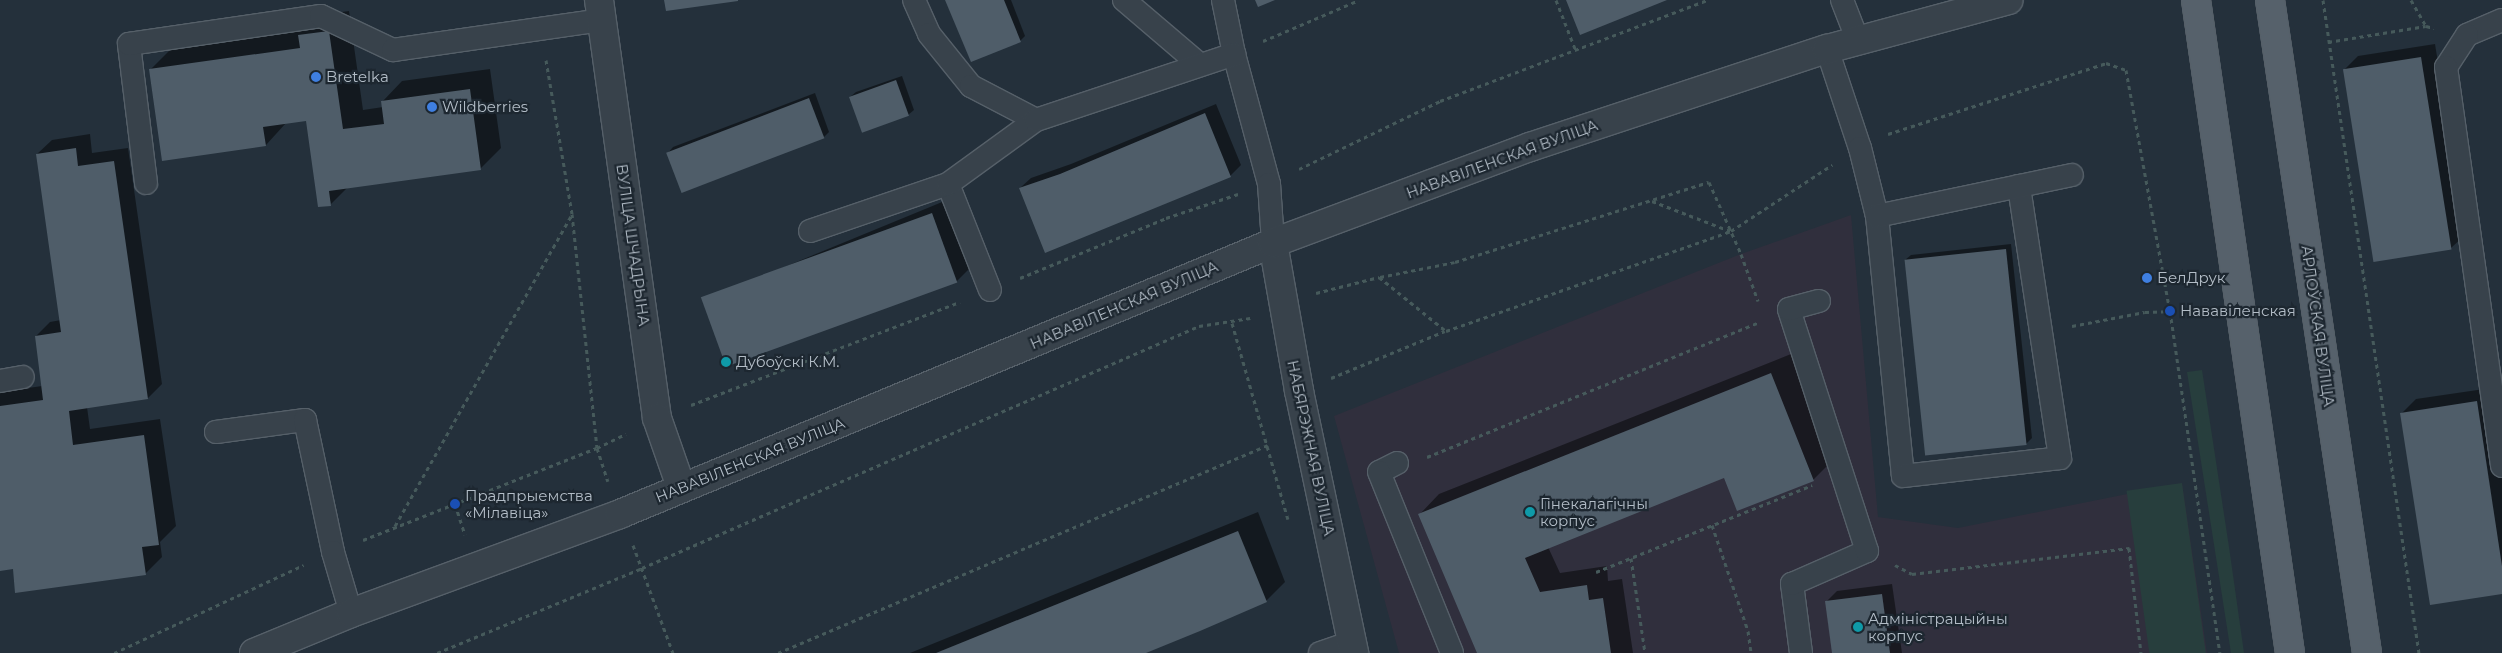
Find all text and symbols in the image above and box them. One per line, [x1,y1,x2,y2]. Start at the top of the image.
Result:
place label: Bretelka [326,68,389,86]
marker: Bretelka [310,71,322,83]
place label: Wildberries [442,98,528,116]
marker: Wildberries [426,101,438,113]
street label: НАВАВІЛЕНСКАЯ ВУЛІЦА [1404,116,1600,202]
street label: ВУЛІЦА ШЧАДРЫНА [613,163,653,327]
street label: АРЛОЎСКАЯ ВУЛІЦА [2298,244,2338,408]
street label: НАВАВІЛЕНСКАЯ ВУЛІЦА [1027,257,1221,353]
place label: БелДрук [2157,269,2226,287]
marker: БелДрук [2141,272,2153,284]
place label: Нававіленская [2180,302,2296,320]
marker: Нававіленская [2164,305,2176,317]
place label: Дубоўскі К.М. [736,353,840,371]
marker: Дубоўскі К.М. [720,356,732,368]
street label: НАБЯРЭЖНАЯ ВУЛІЦА [1284,358,1338,538]
street label: НАВАВІЛЕНСКАЯ ВУЛІЦА [653,414,847,506]
place label: Прадпрыемства «Мілавіца» [465,486,593,521]
place label: Гінекалагічны корпус [1540,494,1648,529]
marker: Прадпрыемства «Мілавіца» [449,498,461,510]
marker: Гінекалагічны корпус [1524,506,1536,518]
place label: Адміністрацыйны корпус [1868,609,2008,644]
marker: Адміністрацыйны корпус [1852,621,1864,633]

